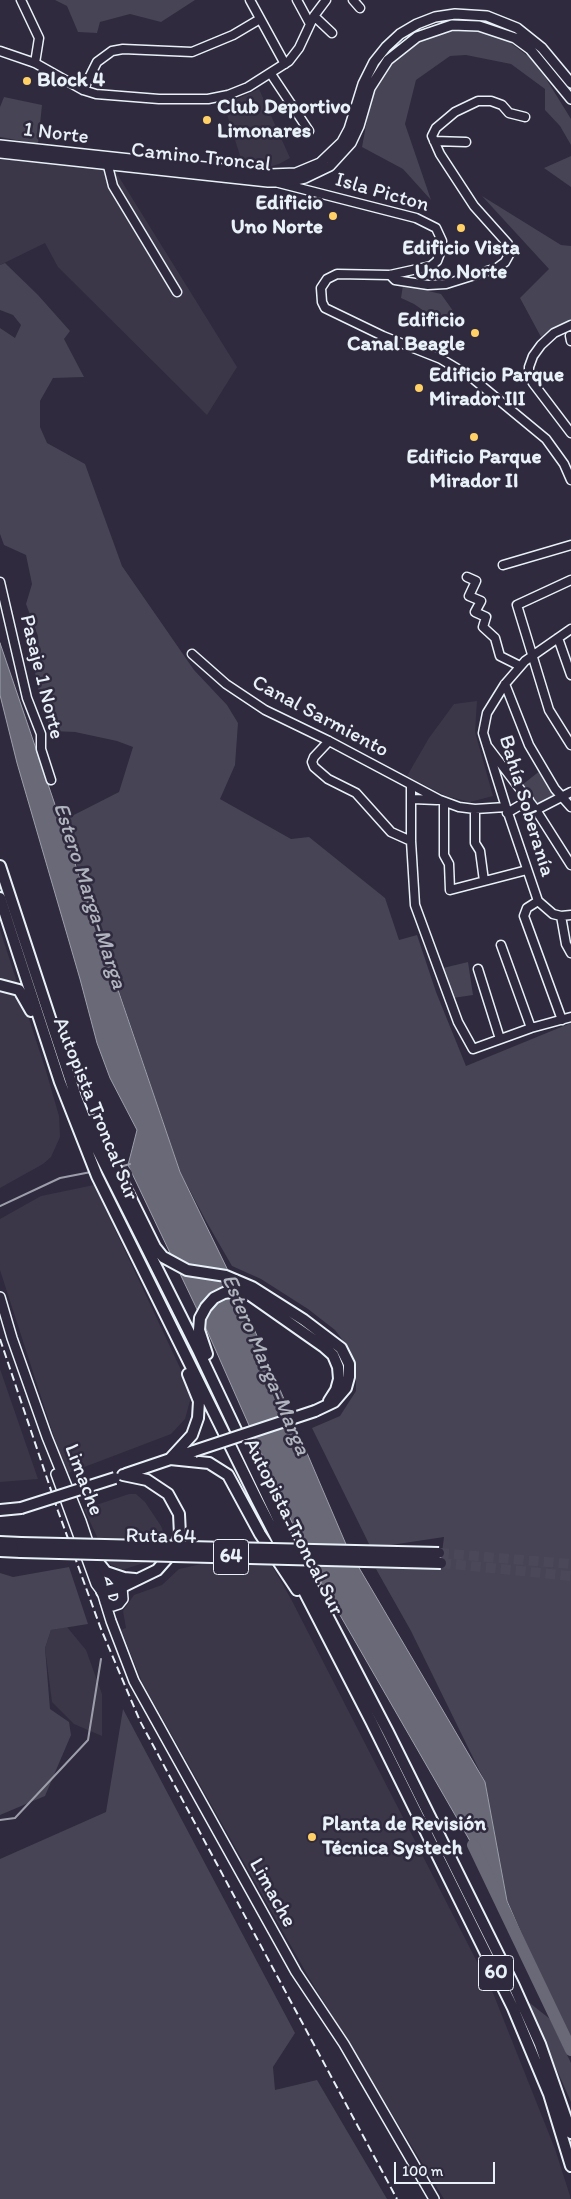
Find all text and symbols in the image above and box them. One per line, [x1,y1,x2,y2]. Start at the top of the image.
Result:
place label: Block 4 [37,68,105,94]
marker: Block 4 [21,75,33,87]
place label: Club Deportivo Limonares [217,95,351,145]
marker: Club Deportivo Limonares [201,114,213,126]
street label: 1 Norte [22,117,90,151]
street label: Camino Troncal [130,138,272,178]
street label: Isla Picton [332,168,432,218]
place label: Edificio Uno Norte [231,191,323,241]
marker: Edificio Uno Norte [327,210,339,222]
marker: Edificio Vista Uno Norte [455,222,467,234]
place label: Edificio Vista Uno Norte [402,236,520,286]
place label: Edificio Canal Beagle [347,308,465,358]
marker: Edificio Canal Beagle [469,327,481,339]
place label: Edificio Parque Mirador III [429,363,564,413]
marker: Edificio Parque Mirador III [413,382,425,394]
marker: Edificio Parque Mirador II [468,431,480,443]
place label: Edificio Parque Mirador II [406,445,542,495]
street label: Pasaje 1 Norte [13,612,69,742]
street label: Canal Sarmiento [247,670,393,764]
street label: Bahía Soberanía [493,732,559,880]
water label: Estero Marga-Marga [46,799,132,993]
street label: Autopista Troncal Sur [47,1014,143,1204]
water label: Estero Marga-Marga [215,1270,315,1460]
street label: Autopista Troncal Sur [237,1434,349,1620]
street label: Limache [58,1441,108,1519]
street label: Ruta 64 [125,1524,197,1550]
road number: 64 [214,1540,248,1574]
place label: Planta de Revisión Técnica Systech [322,1812,486,1862]
marker: Planta de Revisión Técnica Systech [306,1831,318,1843]
street label: Limache [243,1854,301,1932]
road number: 60 [478,1956,514,1990]
scale bar [396,2152,497,2184]
text: 100 m [402,2162,443,2180]

